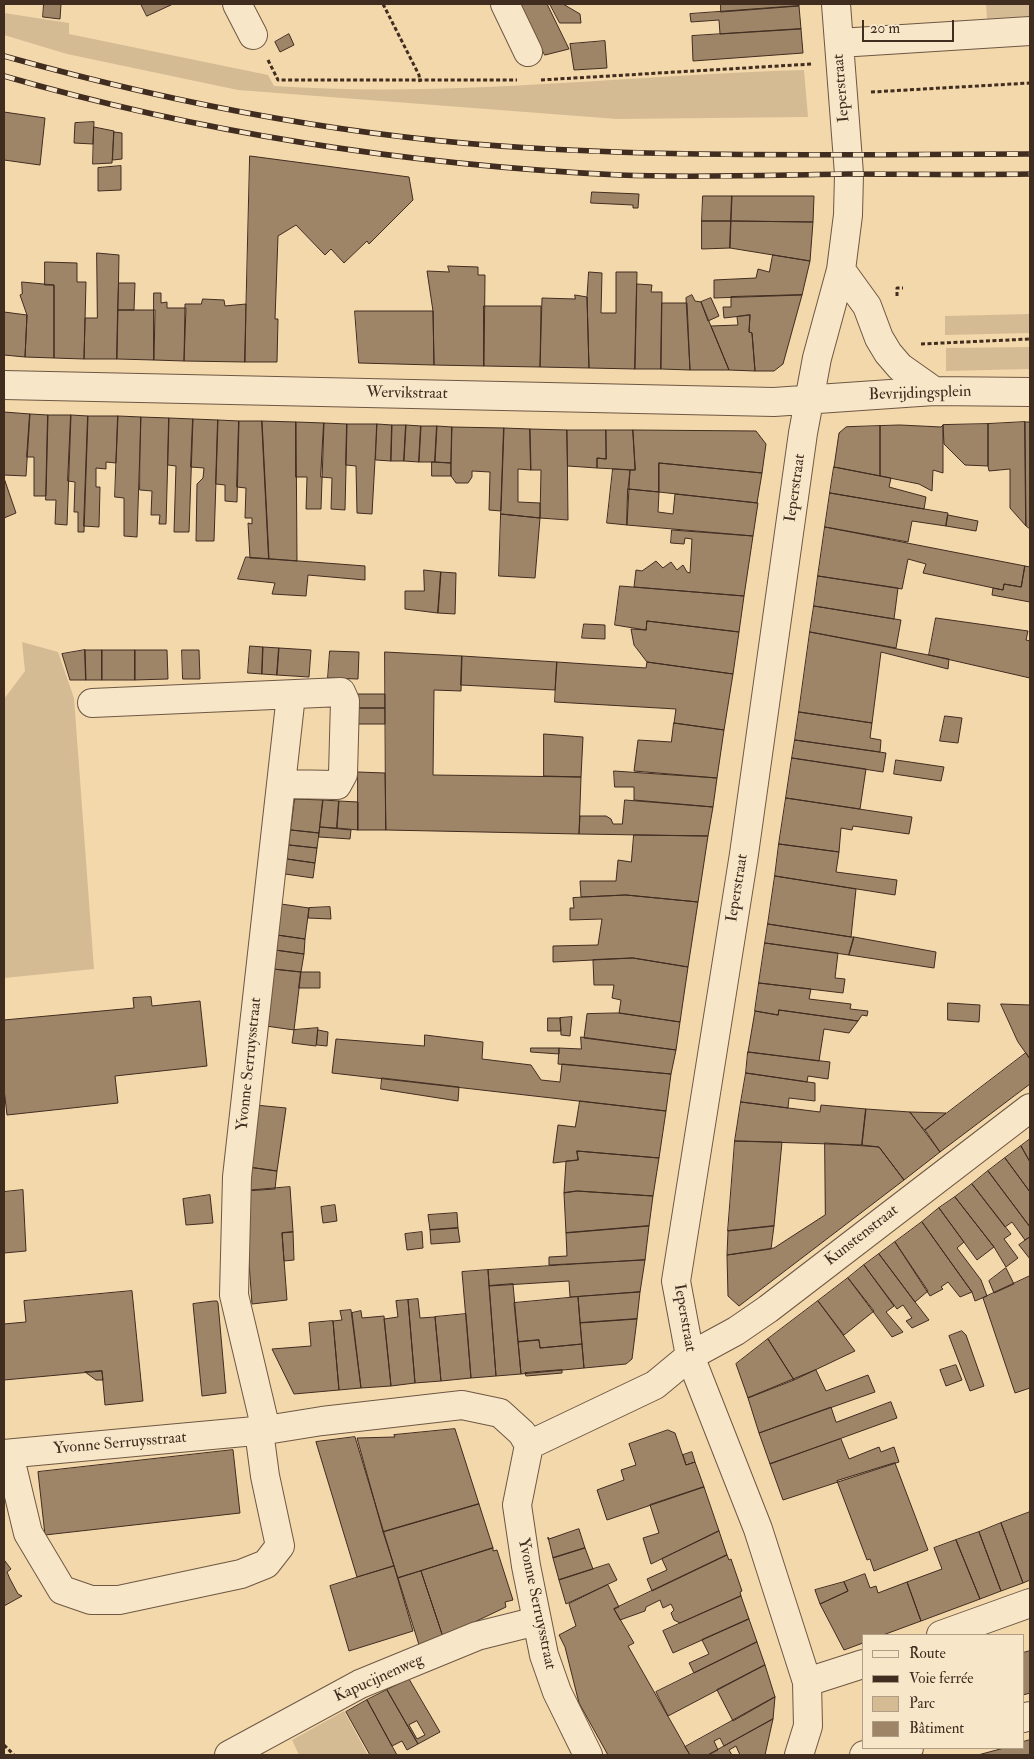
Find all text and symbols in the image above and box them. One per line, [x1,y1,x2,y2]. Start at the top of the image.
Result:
scale bar [864,10,956,42]
text: 20 m [870,19,900,38]
street label: Ieperstraat [829,53,855,123]
street label: Bevrijdingsplein [868,383,972,405]
street label: Wervikstraat [366,384,448,404]
street label: Ieperstraat [782,453,810,523]
street label: Ieperstraat [723,853,753,923]
street label: Yvonne Serruysstraat [233,996,267,1132]
street label: Kunstenstraat [821,1201,903,1271]
street label: Ieperstraat [669,1283,699,1353]
street label: Yvonne Serruysstraat [53,1429,187,1459]
street label: Yvonne Serruysstraat [513,1537,559,1671]
legend [862,1634,1024,1749]
text: Route [909,1644,946,1663]
street label: Kapucijnenweg [331,1651,427,1707]
text: Voie ferrée [909,1669,974,1688]
text: Parc [909,1694,935,1713]
text: Bâtiment [909,1719,964,1738]

